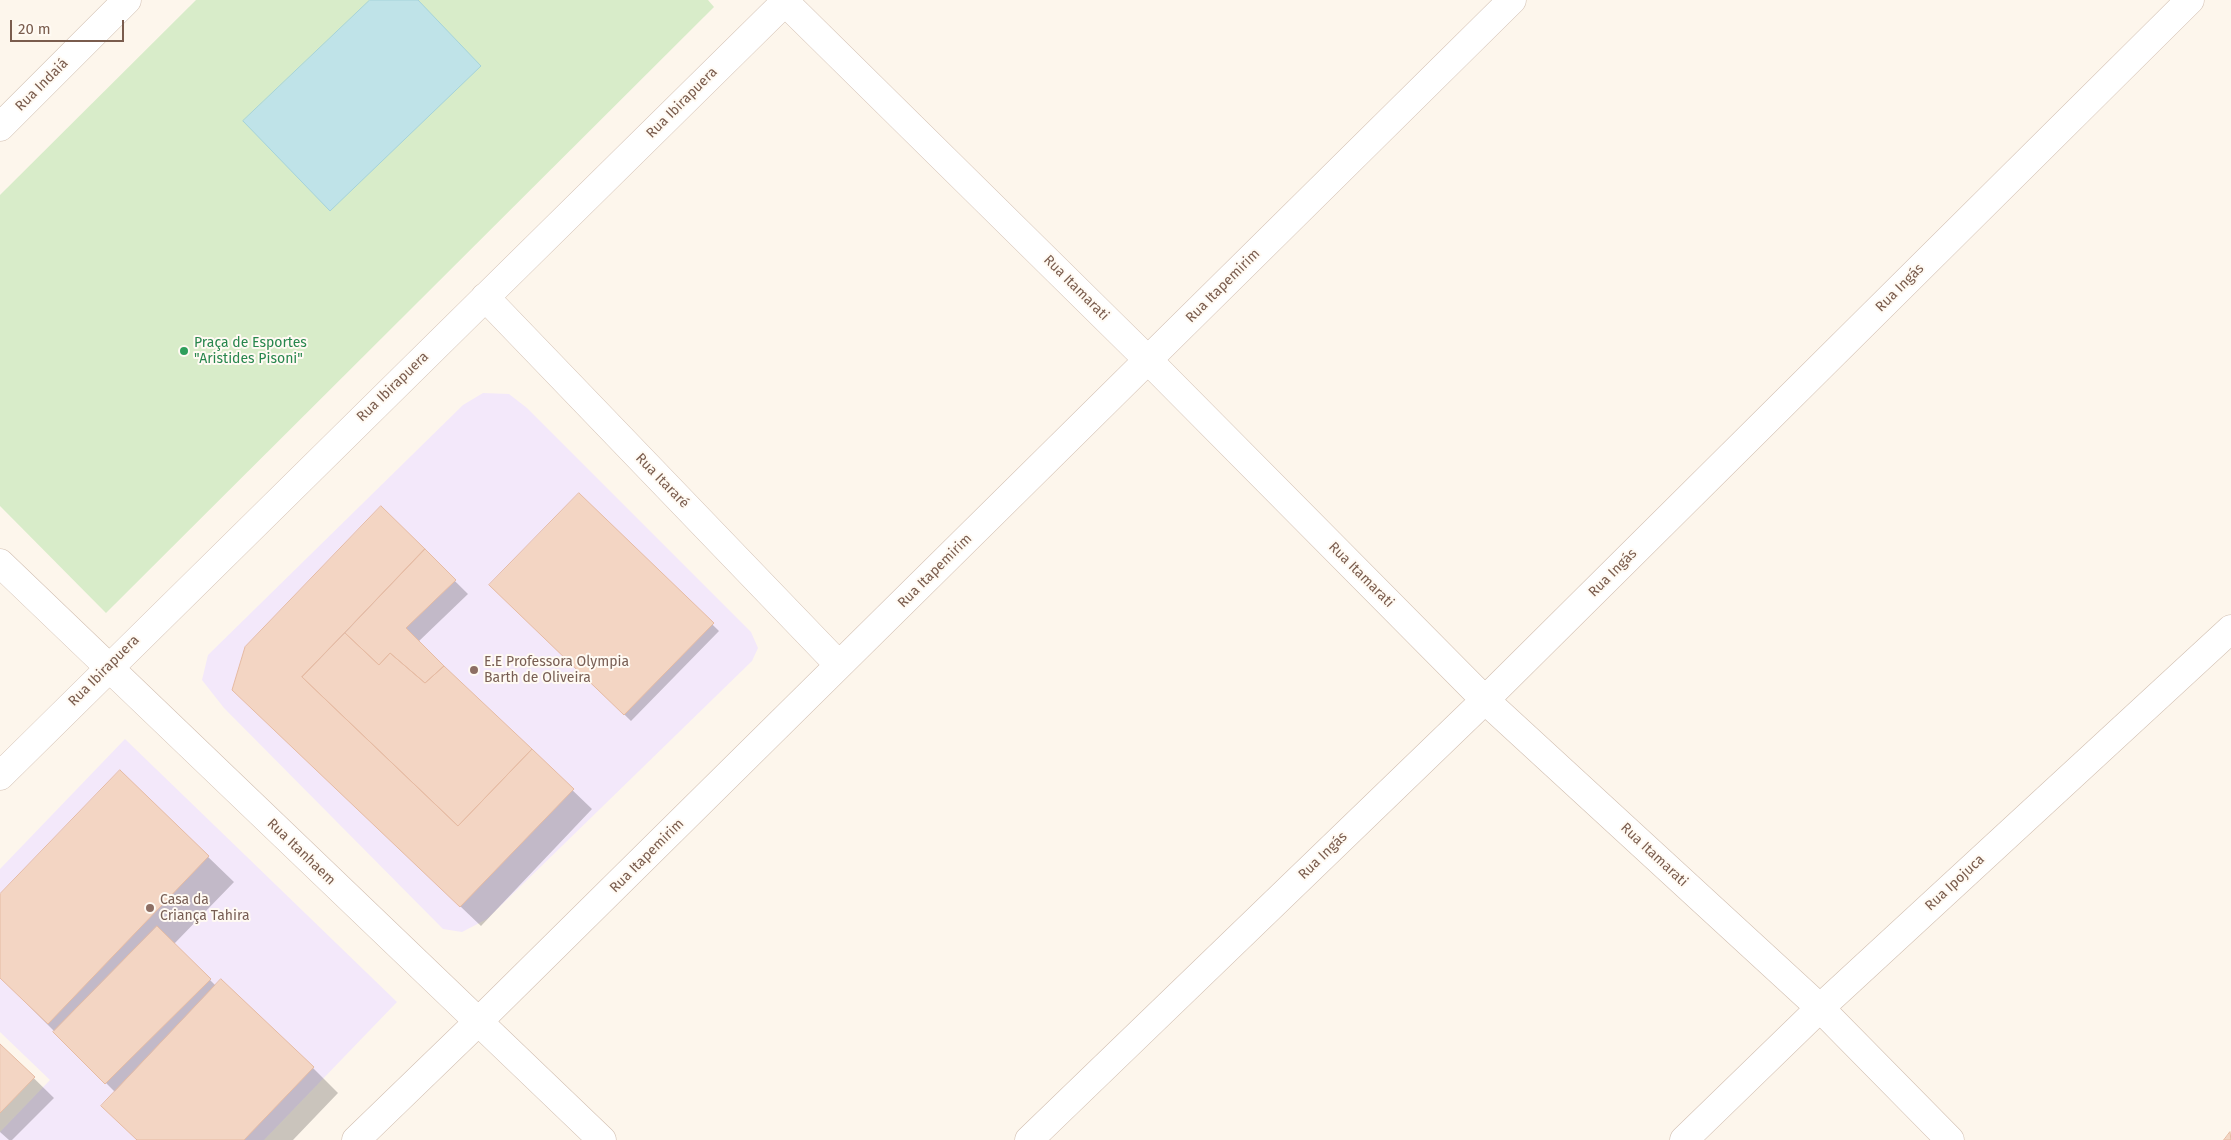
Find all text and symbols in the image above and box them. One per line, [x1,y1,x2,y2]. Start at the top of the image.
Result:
scale bar [12,10,126,42]
text: 20 m [18,20,51,38]
street label: Rua Indaiá [12,55,72,115]
street label: Rua Ibirapuera [643,64,721,142]
street label: Rua Itapemirim [1182,245,1264,327]
street label: Rua Itamarati [1040,252,1112,324]
street label: Rua Ingás [1872,260,1928,316]
place label: Praça de Esportes "Aristides Pisoni" [194,335,307,368]
marker: Praça de Esportes "Aristides Pisoni" [178,345,190,357]
street label: Rua Ibirapuera [354,348,432,426]
street label: Rua Itararé [632,450,692,512]
street label: Rua Itapemirim [894,530,976,612]
street label: Rua Itamarati [1325,539,1397,611]
street label: Rua Ingás [1585,545,1641,601]
street label: Rua Ibirapuera [65,632,143,710]
place label: E.E Professora Olympia Barth de Oliveira [484,654,629,686]
marker: E.E Professora Olympia Barth de Oliveira [468,664,480,676]
street label: Rua Itanhaem [263,815,339,889]
street label: Rua Itapemirim [606,815,688,897]
street label: Rua Itamarati [1617,820,1691,890]
street label: Rua Ingás [1295,829,1351,883]
street label: Rua Ipojuca [1922,851,1988,915]
place label: Casa da Criança Tahira [160,892,250,924]
marker: Casa da Criança Tahira [144,902,156,914]

